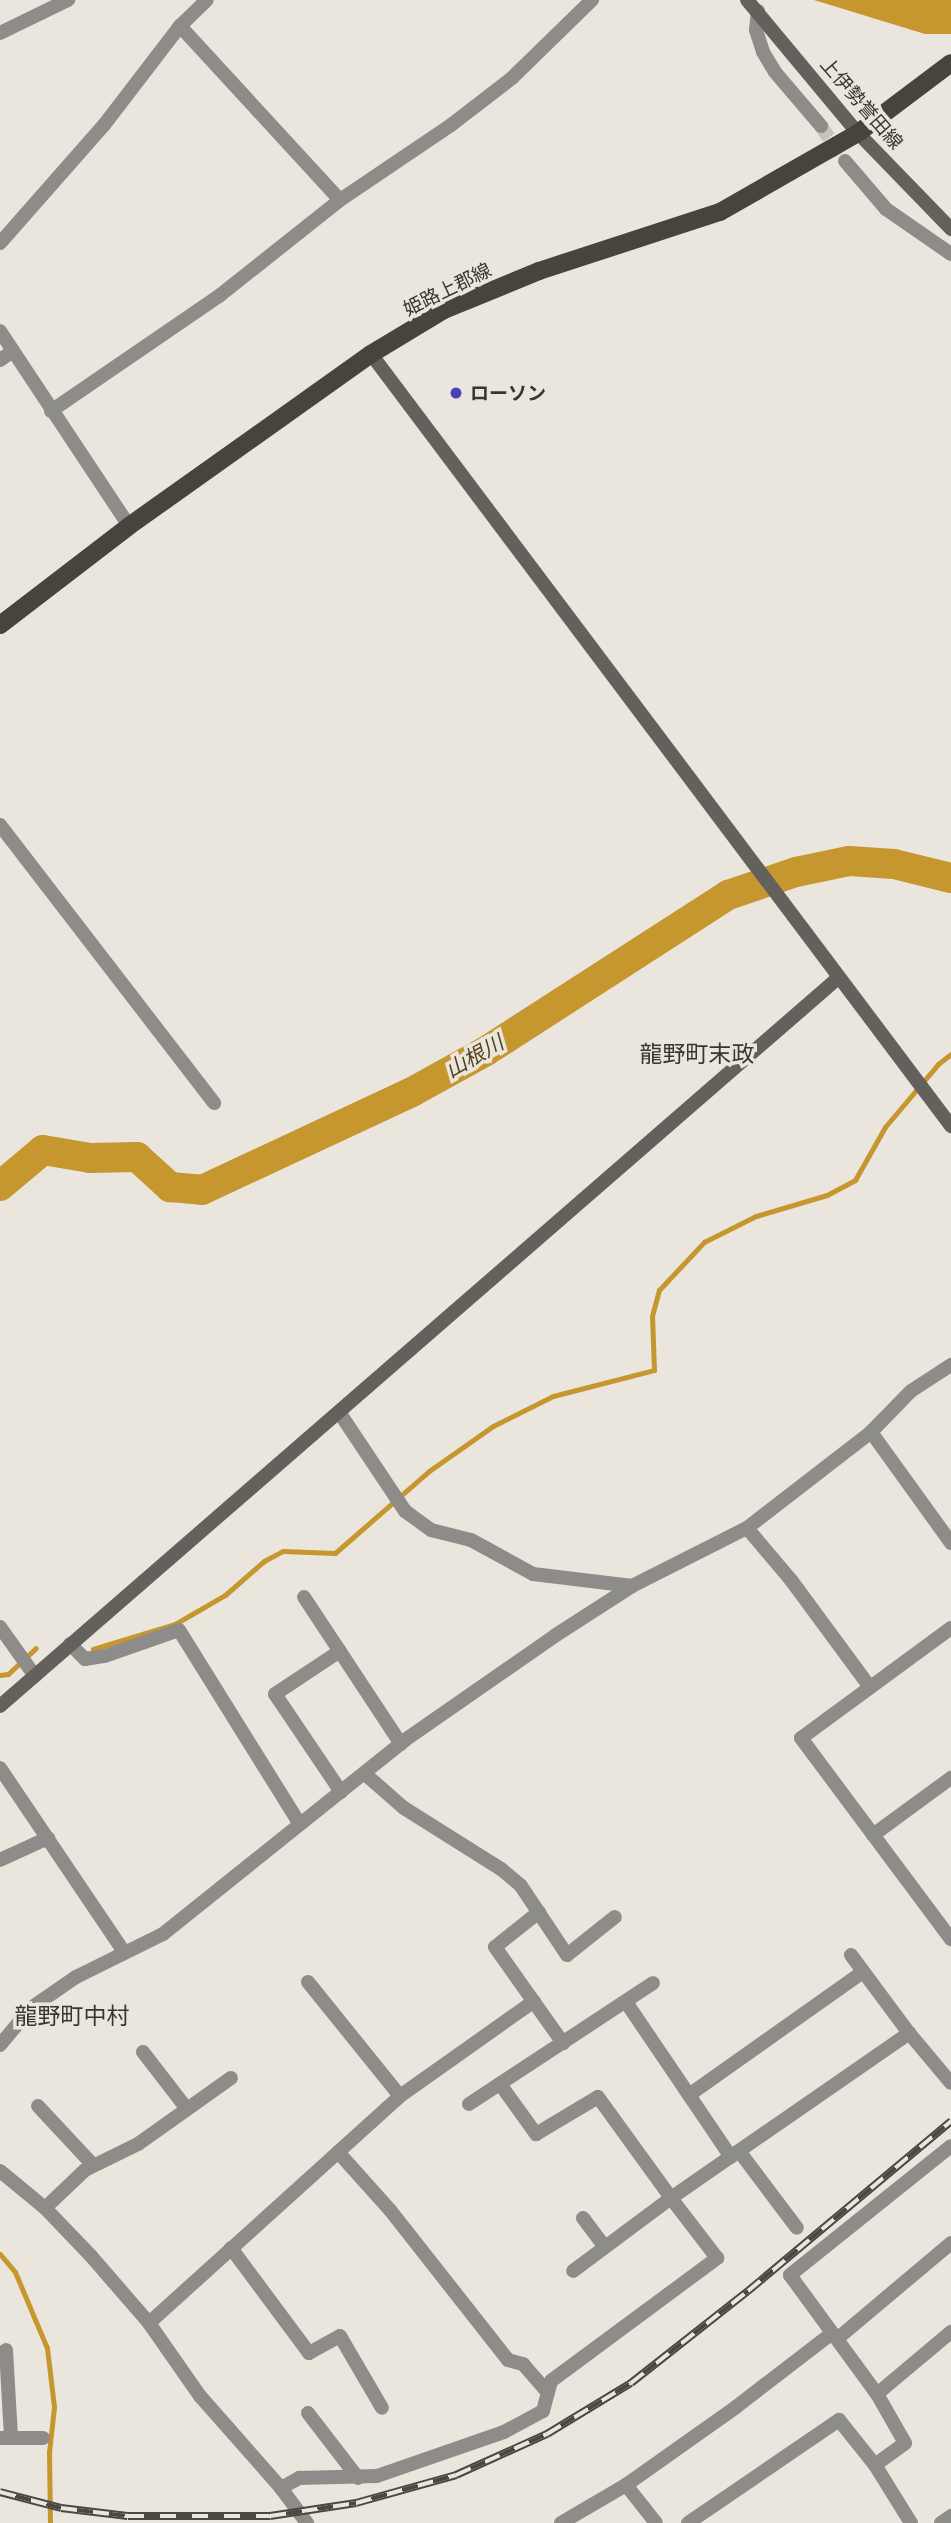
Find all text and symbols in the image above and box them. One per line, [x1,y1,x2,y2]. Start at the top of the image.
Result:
street label: 上伊勢誉田線 [816,53,908,153]
street label: 姫路上郡線 [399,258,495,320]
place label: ローソン [470,382,546,404]
marker: ローソン [448,385,464,401]
water label: 山根川 [440,1029,508,1083]
district label: 龍野町末政 [640,1039,754,1067]
district label: 龍野町中村 [15,2001,129,2029]

